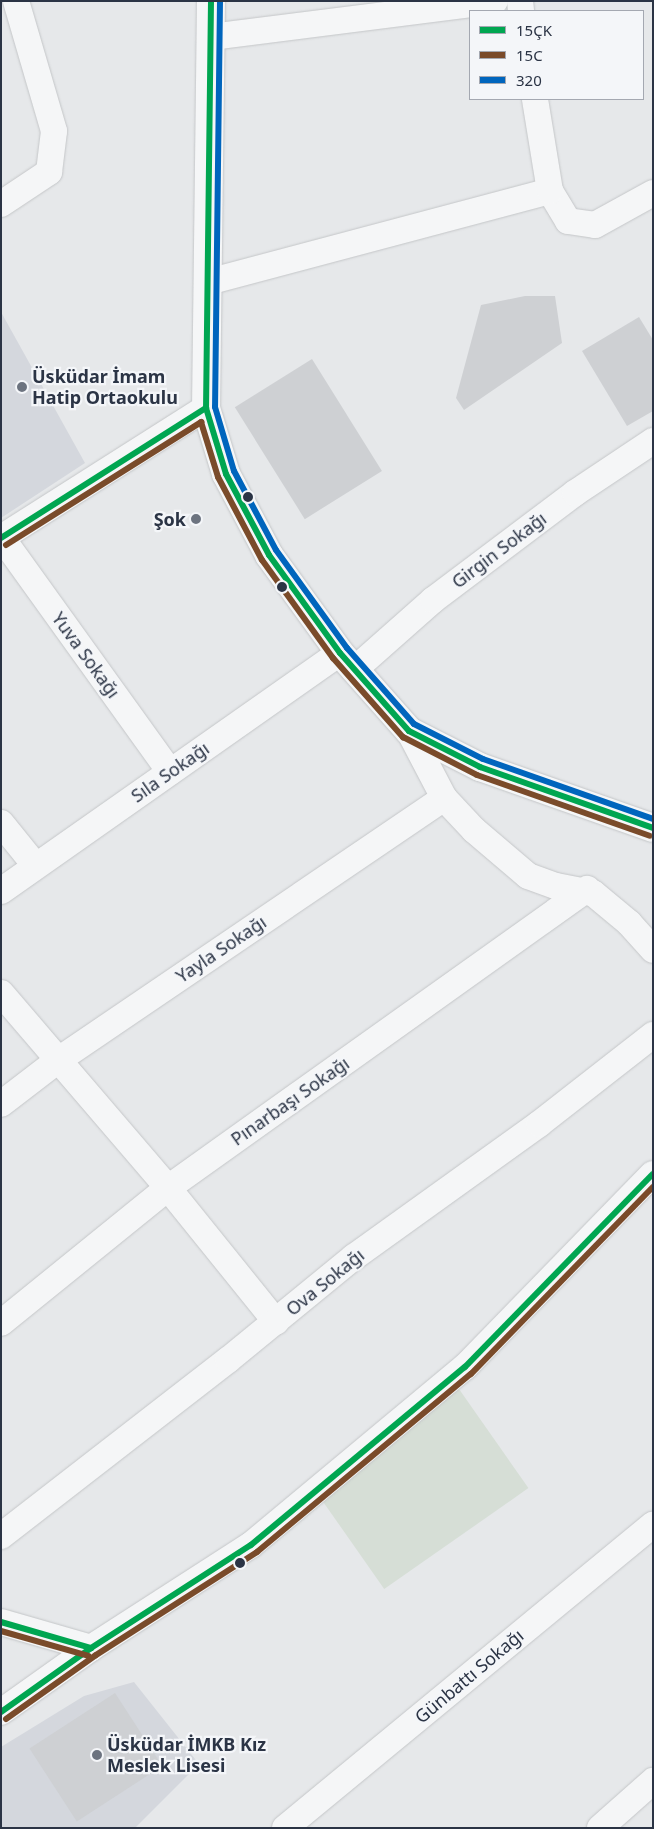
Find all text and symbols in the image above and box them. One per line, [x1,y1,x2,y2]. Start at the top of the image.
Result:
legend [469,10,644,100]
text: 15ÇK [516,20,552,40]
text: 15C [516,45,543,65]
text: 320 [516,70,542,90]
place label: Üsküdar İmam Hatip Ortaokulu [32,366,178,408]
marker: Üsküdar İmam Hatip Ortaokulu [16,381,28,393]
unlabelled marker [243,492,253,502]
street label: Girgin Sokağı [447,507,551,593]
place label: Şok [154,508,186,530]
marker: Şok [190,513,202,525]
unlabelled marker [277,582,287,592]
street label: Yuva Sokağı [48,608,124,702]
street label: Sıla Sokağı [127,737,213,807]
street label: Yayla Sokağı [172,911,270,987]
street label: Pınarbaşı Sokağı [227,1052,353,1150]
street label: Ova Sokağı [282,1244,368,1320]
unlabelled marker [235,1558,245,1568]
street label: Günbattı Sokağı [410,1624,528,1728]
place label: Üsküdar İMKB Kız Meslek Lisesi [107,1734,266,1776]
marker: Üsküdar İMKB Kız Meslek Lisesi [91,1749,103,1761]

